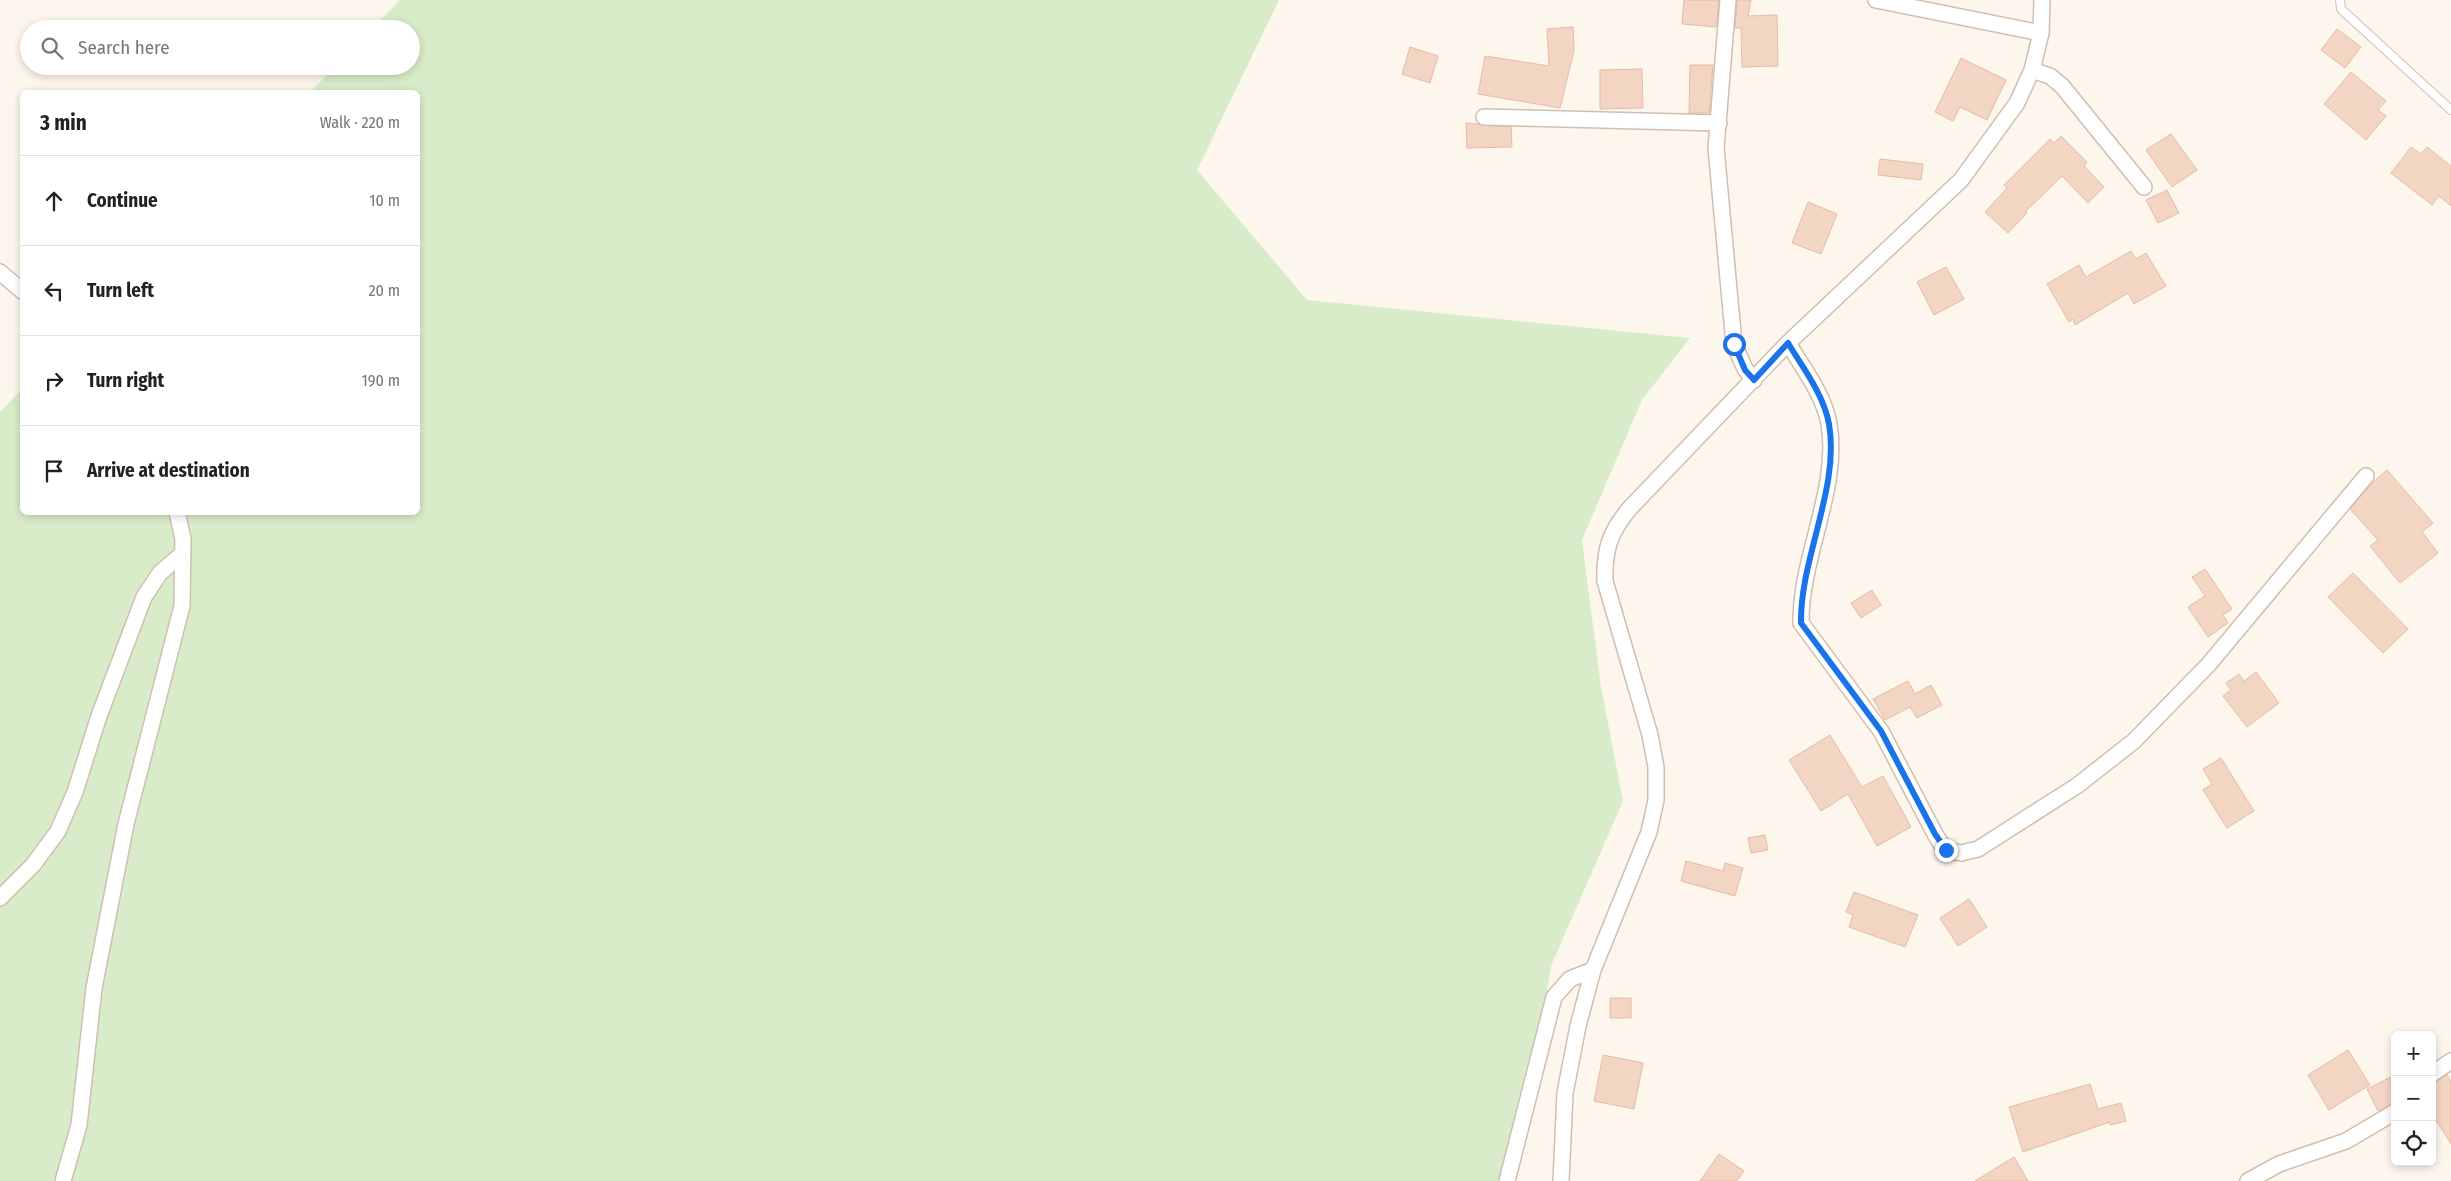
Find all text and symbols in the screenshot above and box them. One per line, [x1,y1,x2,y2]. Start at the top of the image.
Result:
search box [20,20,420,75]
icon: search [38,34,66,62]
text: Search here [78,36,170,59]
text: 3 min [40,110,87,136]
text: Walk · 220 m [320,113,400,132]
icon: ahead [40,187,68,215]
text: Continue [87,189,158,212]
text: 10 m [369,191,400,210]
icon: left [40,277,68,305]
text: Turn left [87,279,154,302]
text: 20 m [369,281,400,300]
route start [1723,333,1746,356]
icon: right [40,367,68,395]
text: Turn right [87,369,164,392]
text: 190 m [362,371,400,390]
icon: arrive [40,457,68,485]
text: Arrive at destination [87,459,250,482]
route end [1935,839,1958,862]
map controls [2391,1031,2436,1166]
button: + [2391,1031,2436,1076]
button: − [2391,1076,2436,1121]
button: locate [2391,1121,2436,1166]

